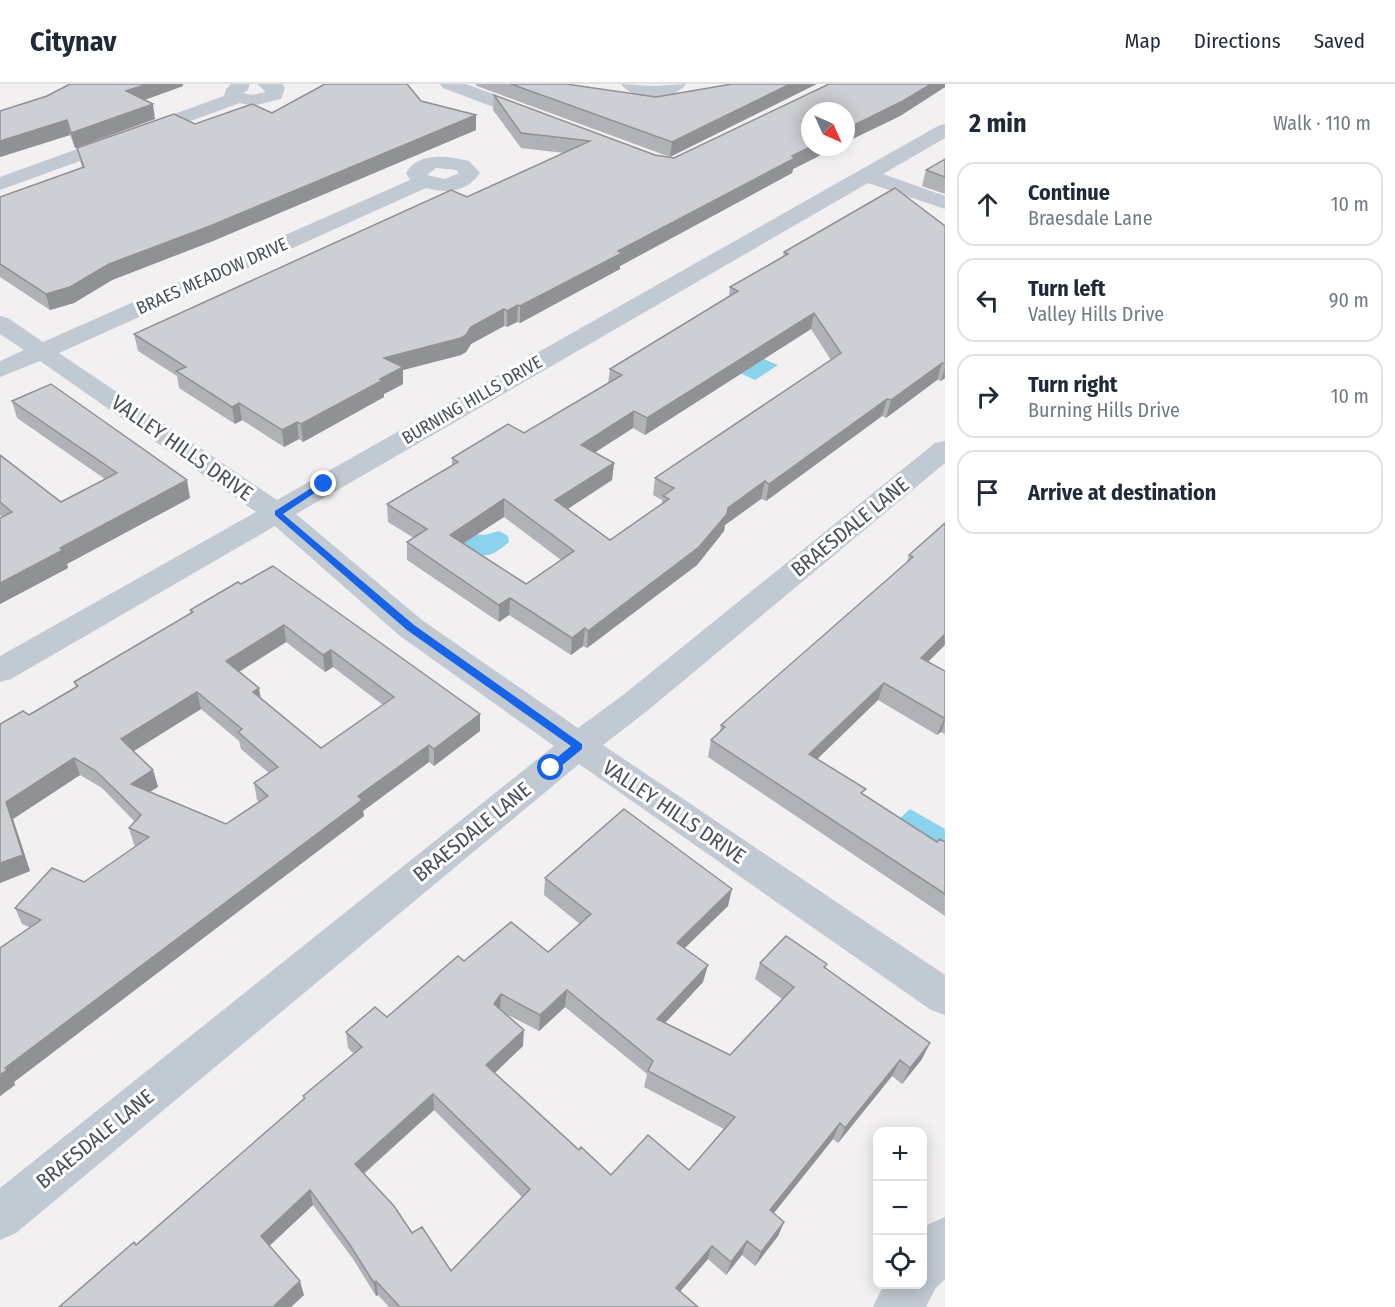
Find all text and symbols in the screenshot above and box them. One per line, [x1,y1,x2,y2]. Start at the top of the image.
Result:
text: Citynav [30,25,116,58]
text: Map [1124,28,1161,54]
text: Directions [1194,28,1281,54]
text: Saved [1314,28,1365,54]
north arrow [801,102,855,156]
text: 2 min [969,108,1027,139]
text: Walk · 110 m [1273,111,1371,135]
text: Continue [1028,179,1110,206]
icon: ahead [971,188,1004,221]
text: 10 m [1331,192,1369,216]
text: Braesdale Lane [1028,206,1153,230]
street label: BRAES MEADOW DRIVE [133,233,291,319]
text: Turn left [1028,275,1106,302]
icon: left [971,284,1004,317]
text: 90 m [1329,288,1369,312]
text: Valley Hills Drive [1028,302,1164,326]
street label: BURNING HILLS DRIVE [398,351,546,449]
text: Turn right [1028,371,1117,398]
icon: right [971,380,1004,413]
text: 10 m [1331,384,1369,408]
street label: VALLEY HILLS DRIVE [106,390,258,507]
text: Burning Hills Drive [1028,398,1180,422]
route end [310,470,336,496]
street label: BRAESDALE LANE [786,471,914,582]
icon: arrive [971,476,1004,509]
text: Arrive at destination [1028,479,1216,506]
route start [537,754,563,780]
street label: VALLEY HILLS DRIVE [598,755,751,869]
street label: BRAESDALE LANE [408,776,536,887]
street label: BRAESDALE LANE [31,1083,159,1194]
map controls [873,1127,927,1289]
button: + [873,1127,927,1181]
button: − [873,1181,927,1235]
button: locate [873,1235,927,1289]

